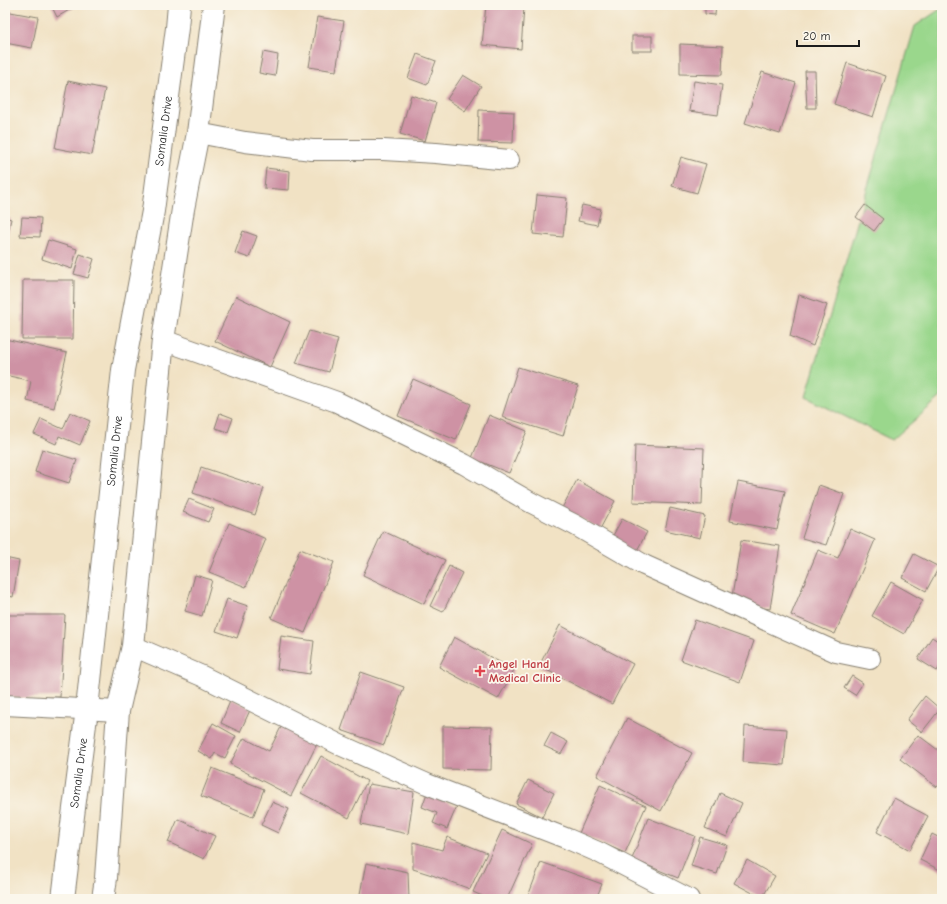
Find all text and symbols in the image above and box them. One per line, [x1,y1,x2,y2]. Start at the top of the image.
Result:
scale bar [797,22,859,48]
text: 20 m [803,29,831,43]
street label: Somalia Drive [152,95,175,167]
street label: Somalia Drive [104,415,125,487]
place label: Angel Hand Medical Clinic [489,657,561,685]
marker: Angel Hand Medical Clinic [474,665,486,677]
street label: Somalia Drive [67,737,90,809]

